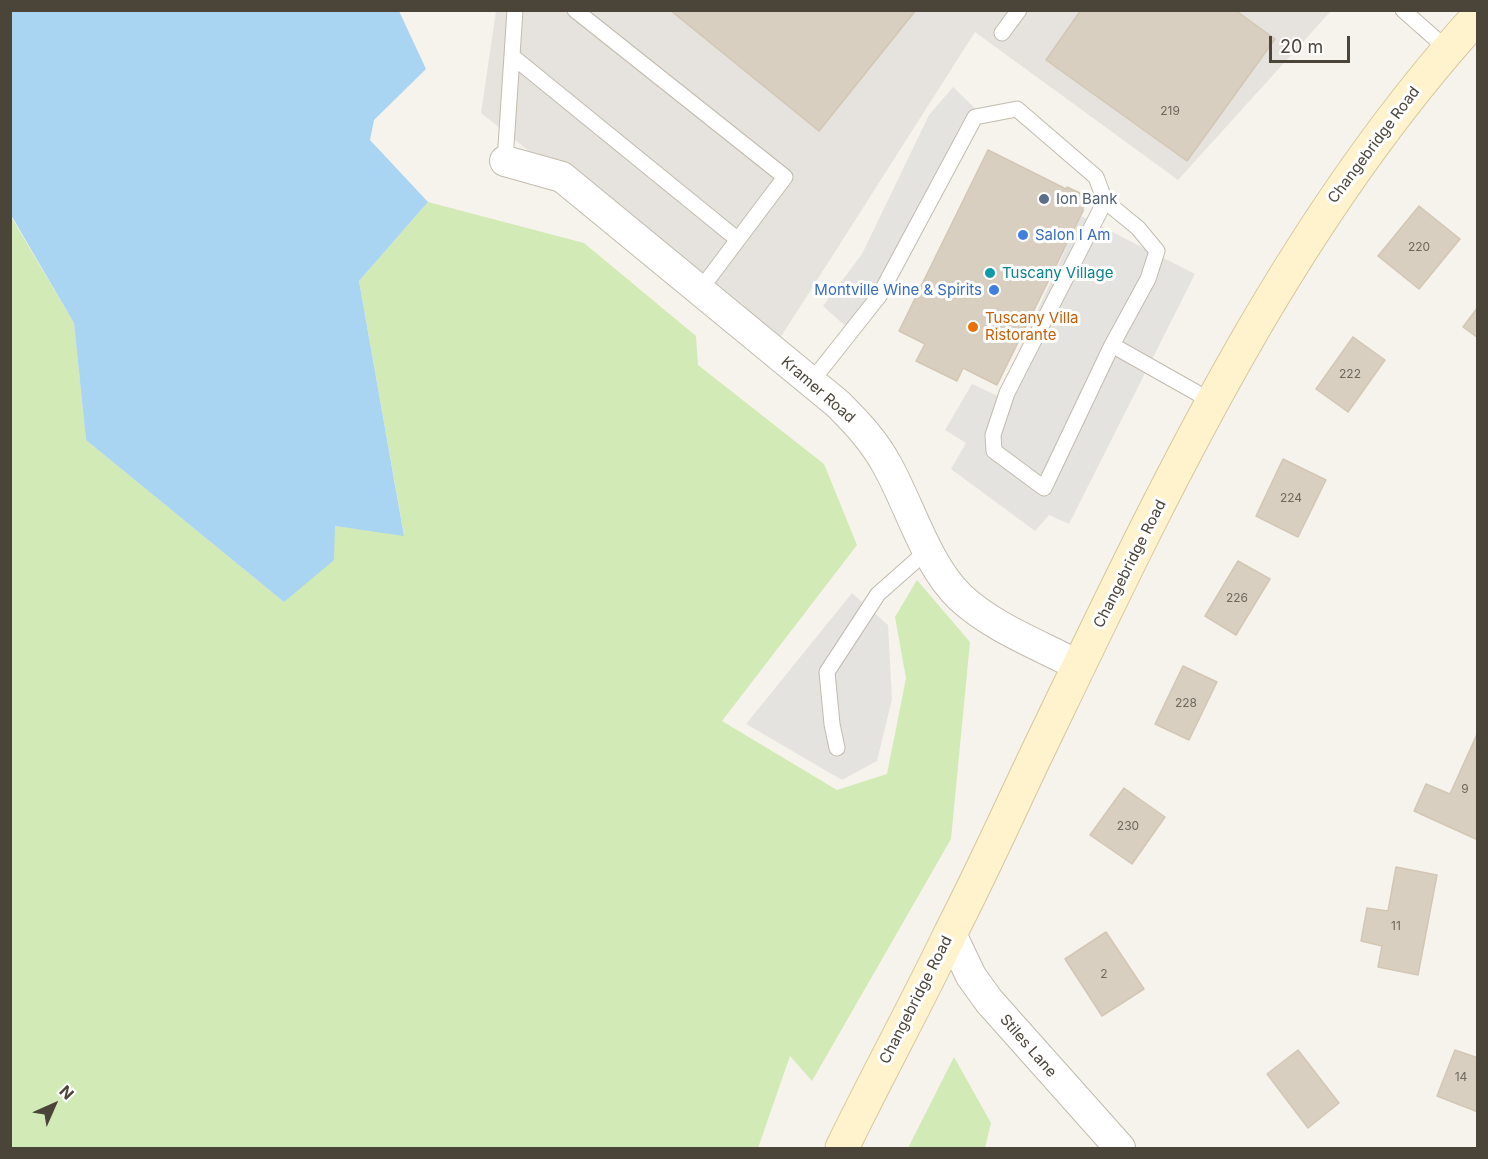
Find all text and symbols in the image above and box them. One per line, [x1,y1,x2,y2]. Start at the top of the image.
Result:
scale bar [1272,24,1353,62]
text: 20 m [1280,36,1323,57]
street label: Changebridge Road [1324,83,1424,207]
house number: 219 [1160,104,1180,118]
place label: Ion Bank [1056,190,1117,208]
marker: Ion Bank [1037,192,1051,206]
place label: Salon I Am [1035,226,1110,244]
marker: Salon I Am [1016,228,1030,242]
house number: 220 [1408,240,1430,254]
place label: Tuscany Village [1002,264,1113,282]
marker: Tuscany Village [983,266,997,280]
place label: Montville Wine & Spirits [814,281,982,299]
marker: Montville Wine & Spirits [987,283,1001,297]
place label: Tuscany Villa Ristorante [985,309,1078,344]
marker: Tuscany Villa Ristorante [966,320,980,334]
street label: Kramer Road [777,353,859,427]
house number: 222 [1339,367,1361,381]
house number: 224 [1280,491,1302,505]
street label: Changebridge Road [1090,497,1170,631]
house number: 226 [1226,591,1248,605]
house number: 228 [1175,696,1197,710]
house number: 9 [1461,782,1469,796]
house number: 230 [1117,819,1139,833]
house number: 11 [1391,919,1401,933]
street label: Changebridge Road [876,933,956,1067]
house number: 2 [1100,967,1108,981]
street label: Stiles Lane [996,1011,1060,1081]
house number: 14 [1455,1070,1467,1084]
north arrow [24,1075,84,1135]
text: N [55,1081,78,1104]

